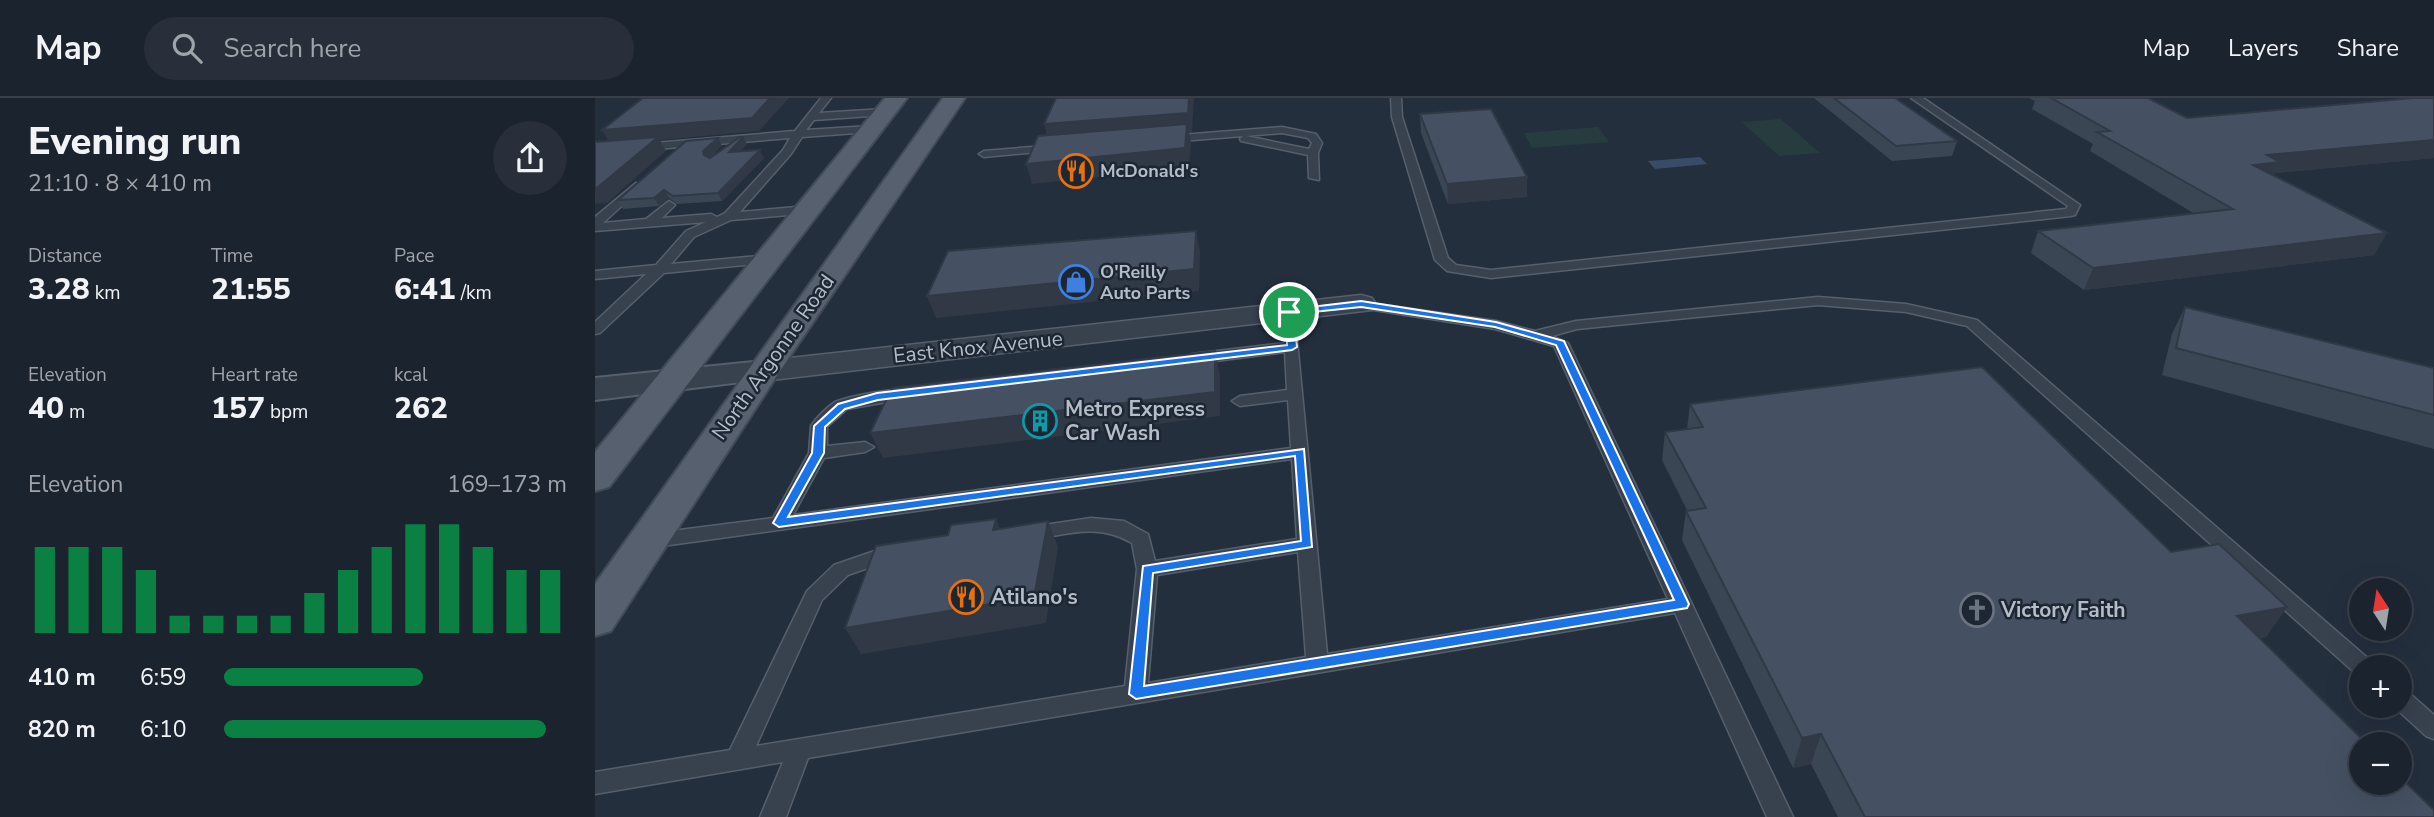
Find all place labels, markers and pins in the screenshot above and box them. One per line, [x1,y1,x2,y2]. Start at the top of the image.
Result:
restaurant icon: McDonald's [1057,152,1095,190]
place label: McDonald's [1100,159,1198,183]
place label: O'Reilly Auto Parts [1100,260,1191,305]
shop icon: O'Reilly Auto Parts [1057,263,1095,301]
pin [1259,282,1319,342]
place label: Metro Express Car Wash [1065,395,1205,447]
building icon: Metro Express Car Wash [1021,402,1059,440]
restaurant icon: Atilano's [947,578,985,616]
place label: Atilano's [991,583,1078,611]
church icon: Victory Faith [1958,591,1996,629]
place label: Victory Faith [2000,596,2126,624]

